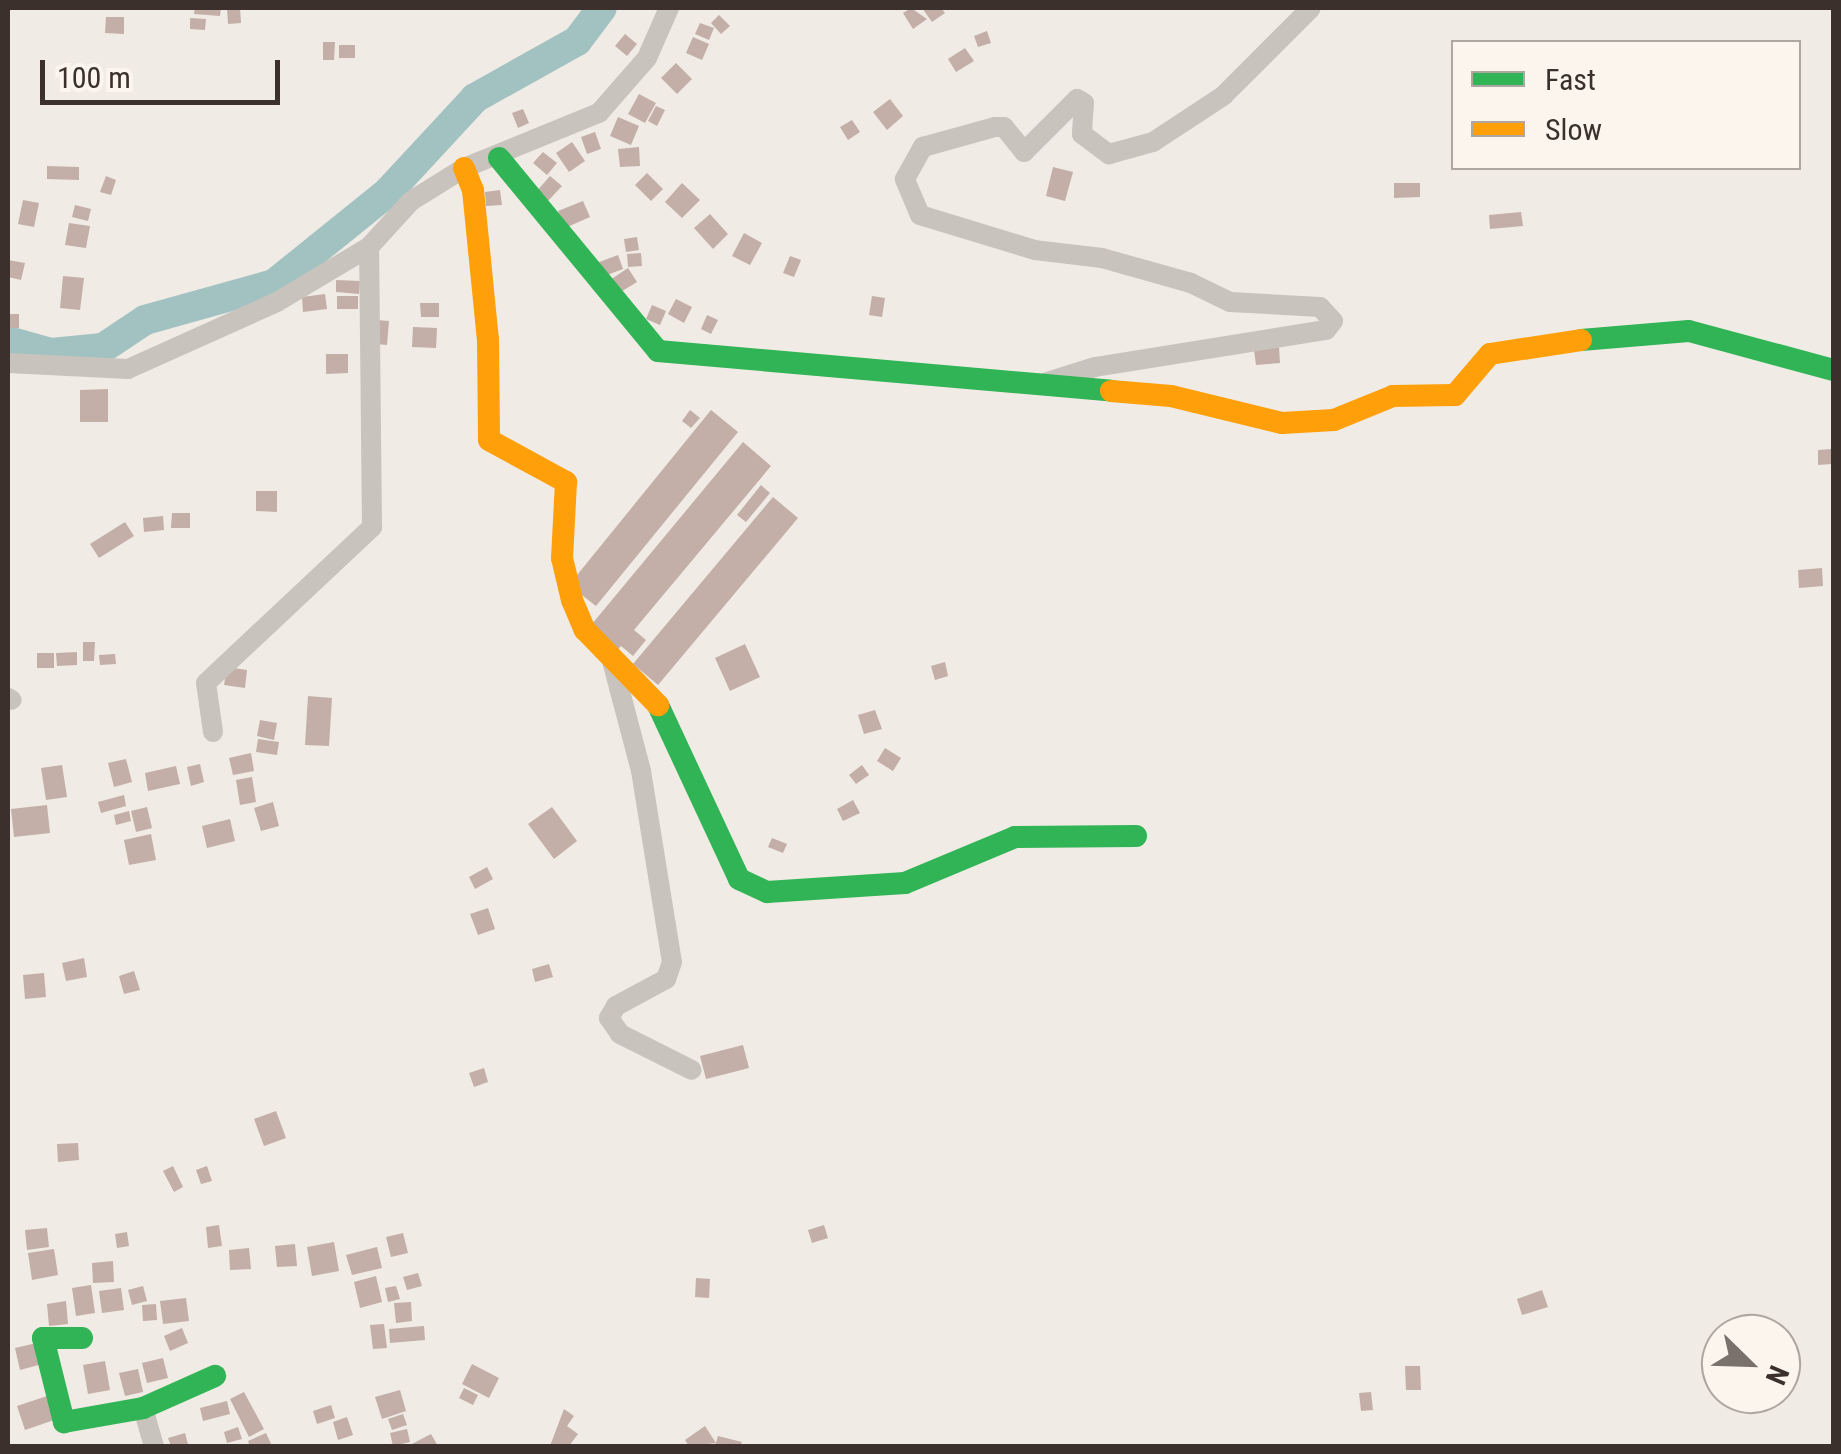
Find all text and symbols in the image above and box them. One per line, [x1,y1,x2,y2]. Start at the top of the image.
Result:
scale bar [45,40,285,102]
legend [1451,40,1801,170]
text: 100 m [57,60,131,95]
text: Fast [1545,62,1596,97]
text: Slow [1545,112,1602,147]
north arrow [1701,1314,1801,1414]
text: N [1759,1361,1796,1389]

